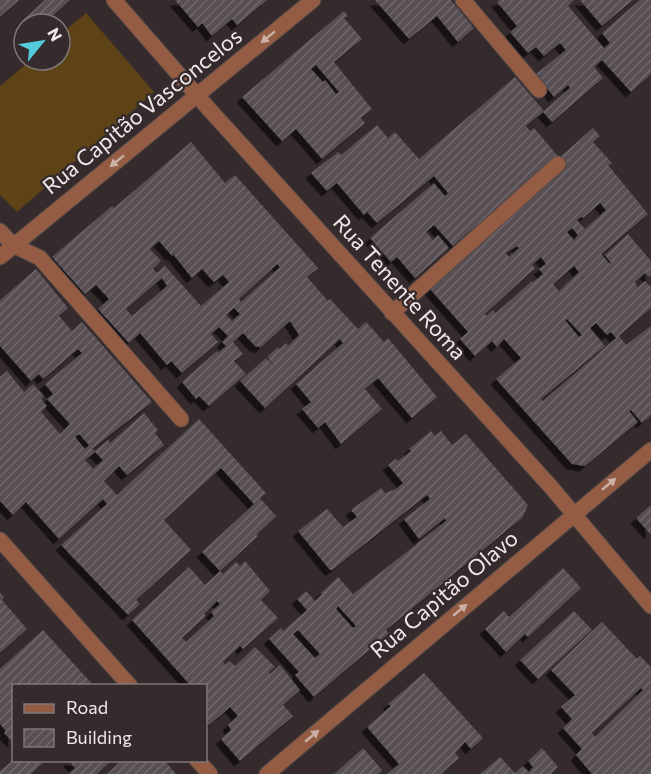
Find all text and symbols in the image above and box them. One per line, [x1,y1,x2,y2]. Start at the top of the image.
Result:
north arrow [12,12,72,72]
street label: Rua Capitão Vasconcelos [37,22,247,199]
text: N [44,24,67,44]
one-way arrow [261,30,276,43]
one-way arrow [109,154,125,167]
street label: Rua Tenente Roma [328,209,473,365]
one-way arrow [602,479,617,491]
street label: Rua Capitão Olavo [364,524,523,663]
one-way arrow [452,604,467,617]
legend [12,684,207,762]
text: Road [66,696,108,718]
text: Building [66,726,132,748]
one-way arrow [304,730,319,743]

